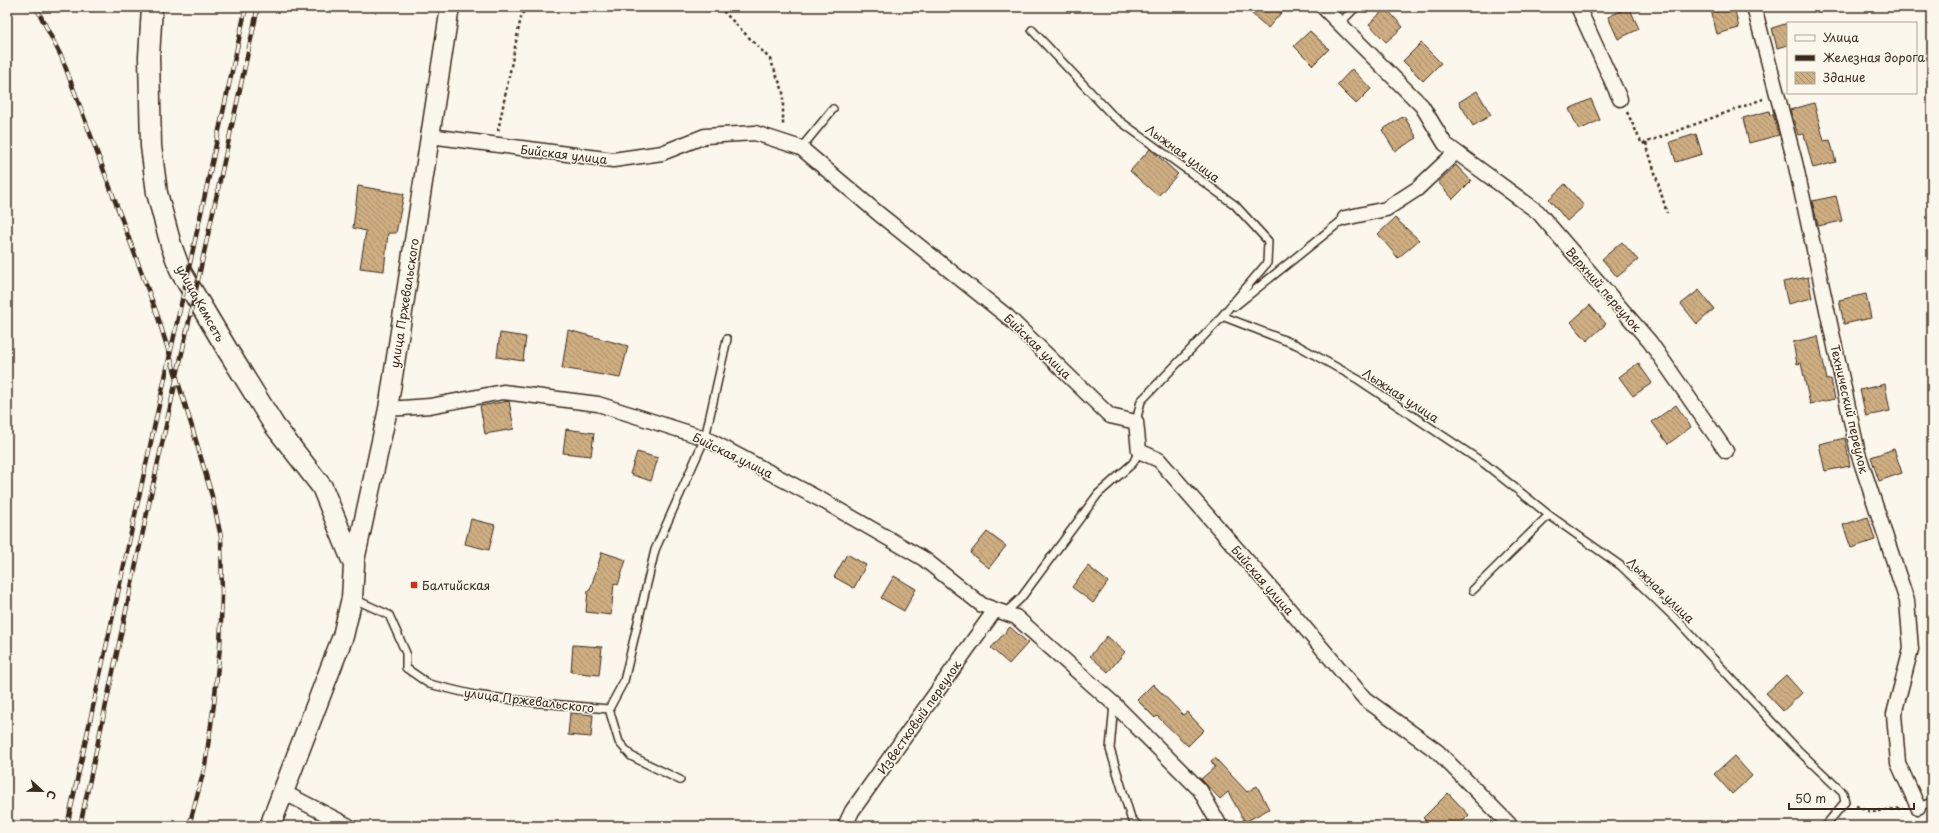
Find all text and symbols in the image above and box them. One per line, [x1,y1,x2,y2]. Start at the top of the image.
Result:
legend [1787,22,1917,94]
text: Улица [1823,28,1859,46]
text: Железная дорога [1823,48,1926,66]
text: Здание [1823,68,1865,86]
street label: Лыжная улица [1142,120,1224,186]
street label: Бийская улица [520,140,609,168]
street label: улица Пржевальского [385,237,423,369]
street label: Верхний переулок [1562,243,1646,336]
street label: улица Кемсеть [172,261,230,345]
street label: Бийская улица [1000,309,1076,383]
street label: Технический переулок [1826,343,1874,476]
street label: Лыжная улица [1359,364,1443,427]
street label: Бийская улица [690,428,777,482]
street label: Бийская улица [1228,541,1299,619]
street label: Лыжная улица [1623,553,1699,627]
place label: Балтийская [422,576,490,594]
marker: Балтийская [409,580,419,590]
street label: Известковый переулок [873,656,966,778]
street label: улица Пржевальского [463,683,595,717]
north arrow [22,771,62,811]
scale bar [1789,785,1914,811]
text: С [42,788,61,802]
text: 50 m [1795,789,1826,807]

